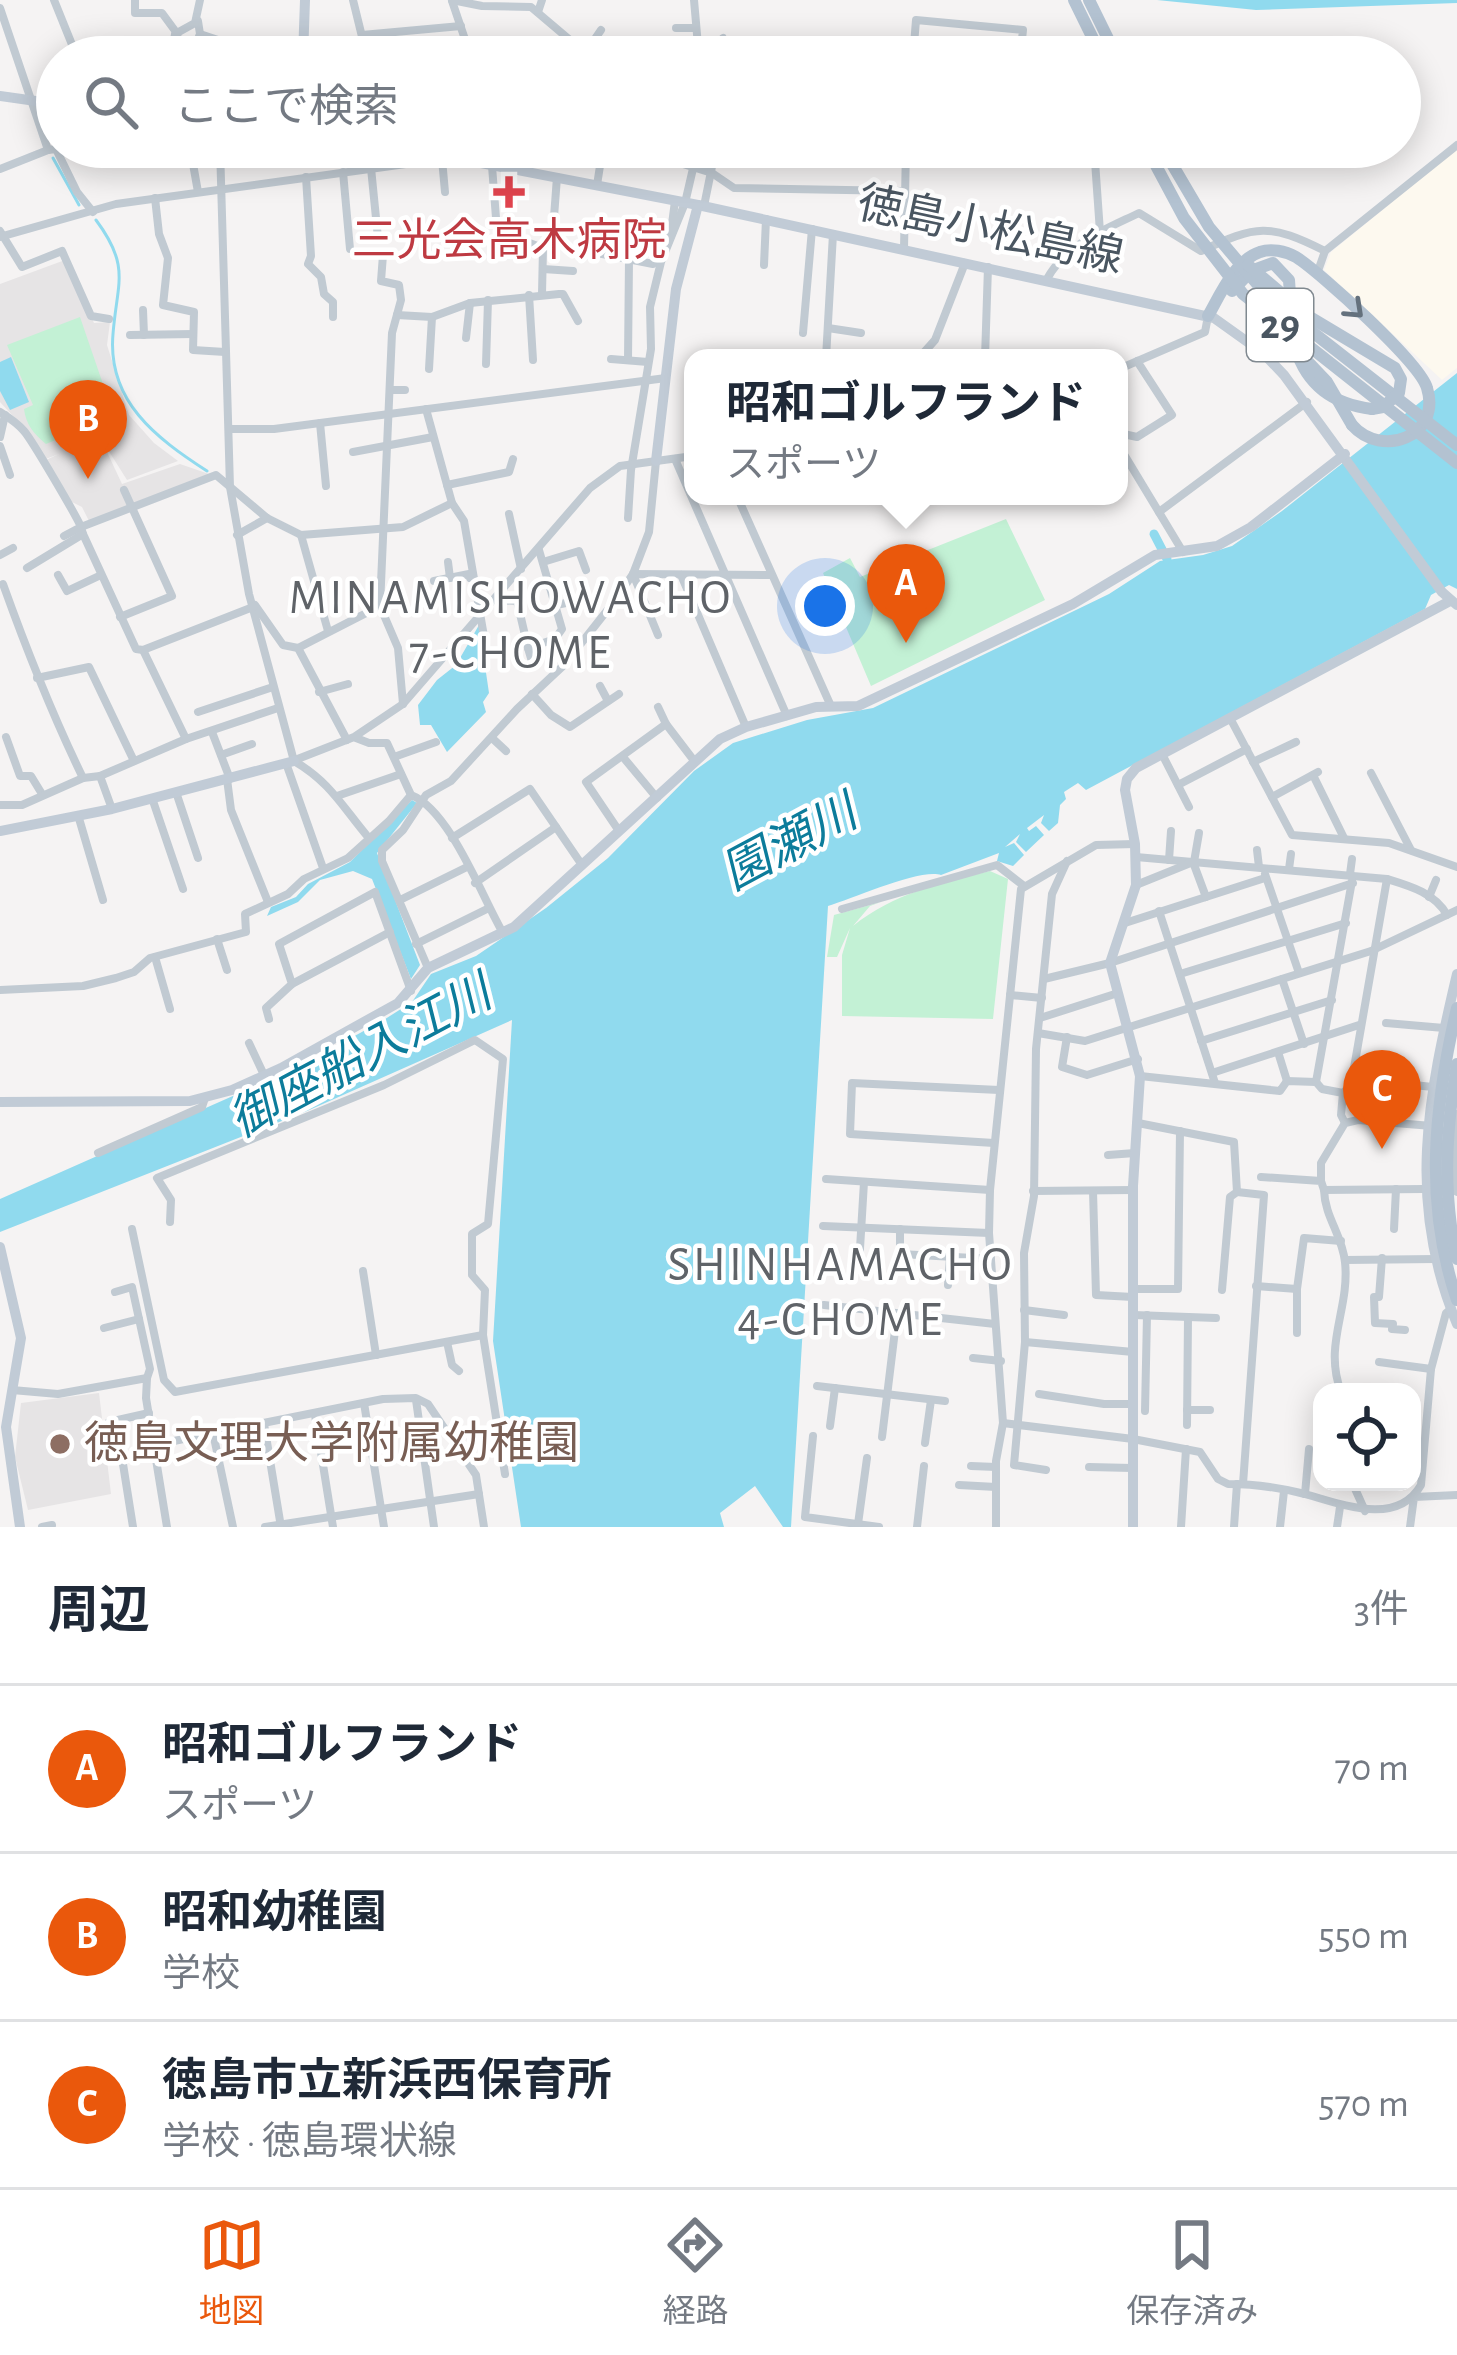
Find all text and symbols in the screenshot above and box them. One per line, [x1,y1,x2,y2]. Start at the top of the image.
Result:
search box [36,36,1421,168]
icon: search [78,69,144,135]
text: ここで検索 [174,85,399,130]
marker: 三光会高木病院 [493,176,525,208]
street label: 徳島小松島線 [853,179,1127,281]
place label: 三光会高木病院 [351,216,667,264]
road number: 29 [1247,289,1313,361]
one-way arrow [1341,296,1362,318]
popup [684,349,1128,505]
pin: B [49,380,127,479]
text: 昭和ゴルフランド [726,382,1086,427]
text: スポーツ [726,446,881,485]
pin: A [867,544,945,643]
district label: MINAMISHOWACHO 7-CHOME [289,575,733,678]
your location [795,576,855,636]
water label: 園瀬川 [714,784,869,899]
water label: 御座船入江川 [221,964,504,1147]
pin: C [1343,1050,1421,1149]
district label: SHINHAMACHO 4-CHOME [667,1242,1015,1345]
map controls [1313,1383,1421,1491]
button: locate [1313,1383,1421,1491]
place label: 徳島文理大学附属幼稚園 [84,1420,579,1467]
marker: 徳島文理大学附属幼稚園 [47,1431,73,1457]
text: 周辺 [48,1586,150,1637]
text: 3件 [1354,1591,1409,1630]
text: 昭和ゴルフランド [162,1723,522,1768]
text: A [75,1749,99,1788]
text: 70 m [1335,1749,1409,1788]
text: スポーツ [162,1787,317,1826]
text: 昭和幼稚園 [162,1891,387,1936]
text: B [76,1917,98,1956]
text: 550 m [1318,1917,1409,1956]
text: 学校 [162,1955,240,1994]
text: 徳島市立新浜西保育所 [162,2059,612,2104]
text: C [77,2085,97,2124]
text: 570 m [1318,2085,1409,2124]
text: 学校 · 徳島環状線 [162,2123,457,2162]
tab: 地図 [199,2212,265,2333]
tab: 経路 [662,2212,728,2333]
tab: 保存済み [1126,2212,1258,2333]

